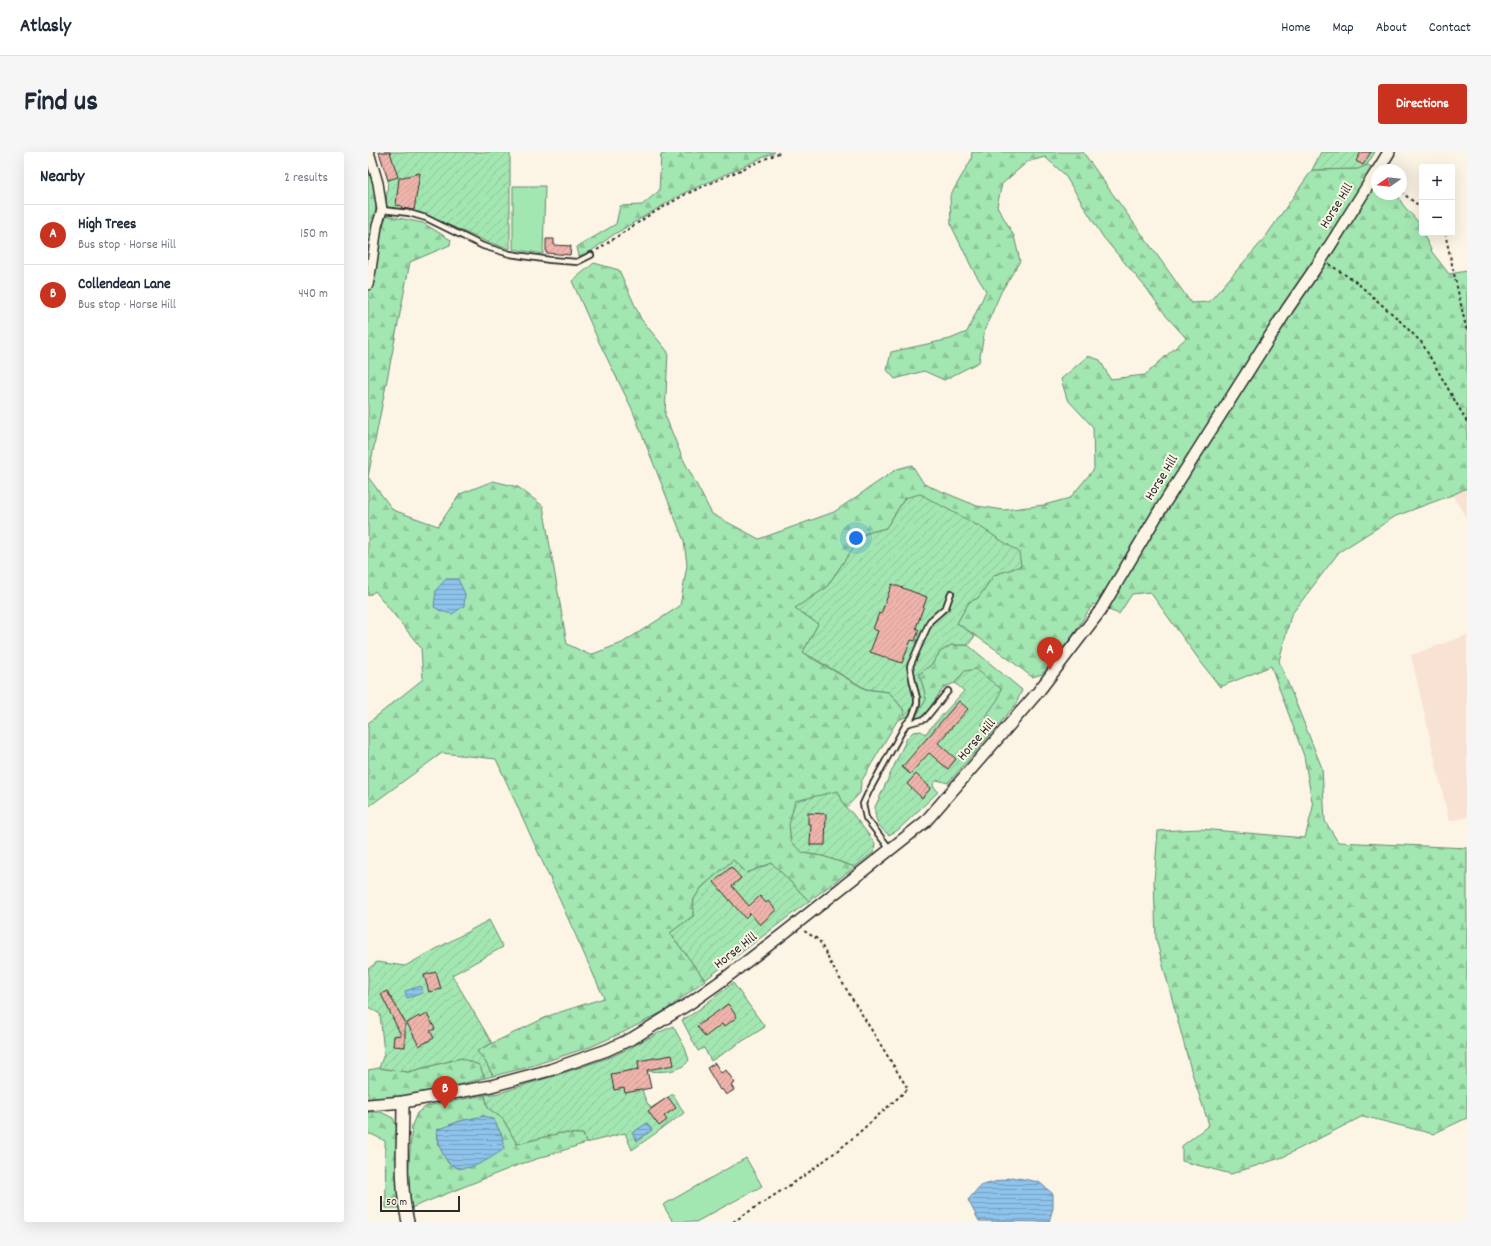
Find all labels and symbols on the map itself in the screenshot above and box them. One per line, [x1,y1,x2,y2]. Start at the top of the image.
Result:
north arrow [1371,164,1407,200]
street label: Horse Hill [1315,179,1359,233]
street label: Horse Hill [1140,451,1184,505]
your location [846,528,866,548]
pin: A [1037,637,1063,670]
street label: Horse Hill [953,714,1001,766]
street label: Horse Hill [710,927,762,974]
pin: B [432,1076,458,1109]
scale bar [380,1194,460,1213]

